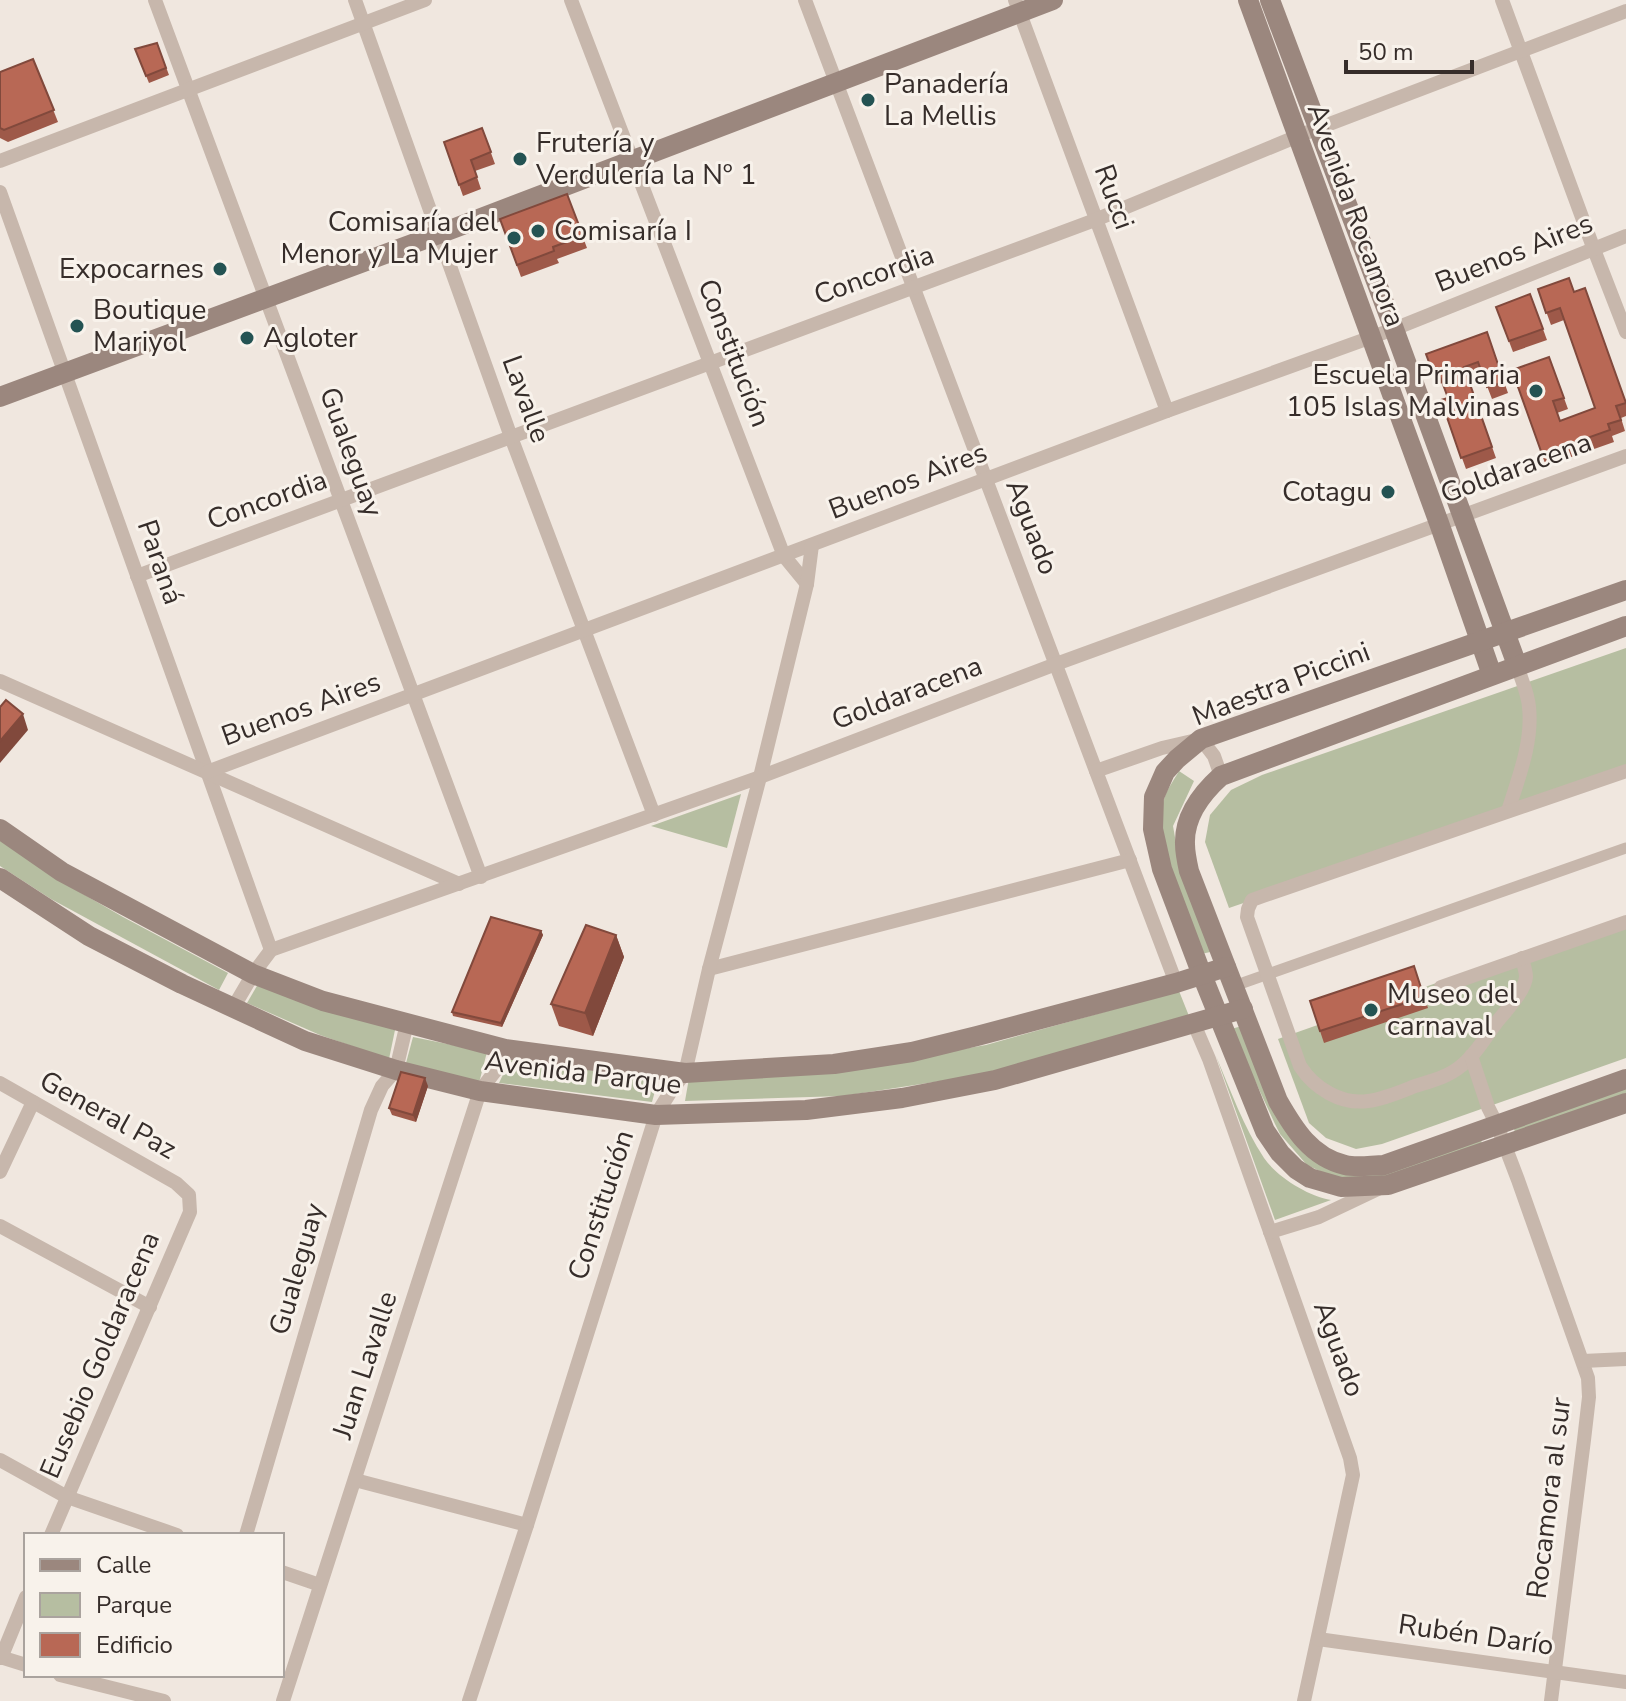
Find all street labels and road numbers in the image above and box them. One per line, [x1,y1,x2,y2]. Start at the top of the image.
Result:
street label: Avenida Rocamora [1298,98,1414,332]
street label: Rucci [1085,159,1143,235]
street label: Buenos Aires [1430,204,1598,302]
street label: Concordia [809,236,939,314]
street label: Constitución [688,274,780,432]
street label: Lavalle [493,350,559,448]
street label: Gualeguay [310,382,392,523]
street label: Goldaracena [1435,423,1597,513]
street label: Buenos Aires [823,433,993,529]
street label: Concordia [202,461,332,539]
street label: Aguado [997,474,1067,580]
street label: Paraná [128,515,192,609]
street label: Maestra Piccini [1187,633,1375,735]
street label: Goldaracena [826,647,988,739]
street label: Buenos Aires [216,663,386,755]
street label: Avenida Parque [482,1042,684,1104]
street label: General Paz [33,1062,183,1168]
street label: Constitución [559,1125,643,1285]
street label: Gualeguay [260,1198,334,1339]
street label: Eusebio Goldaracena [31,1226,169,1484]
street label: Juan Lavalle [323,1286,407,1445]
street label: Aguado [1304,1296,1374,1402]
street label: Rocamora al sur [1518,1395,1580,1601]
street label: Rubén Darío [1396,1605,1556,1665]

